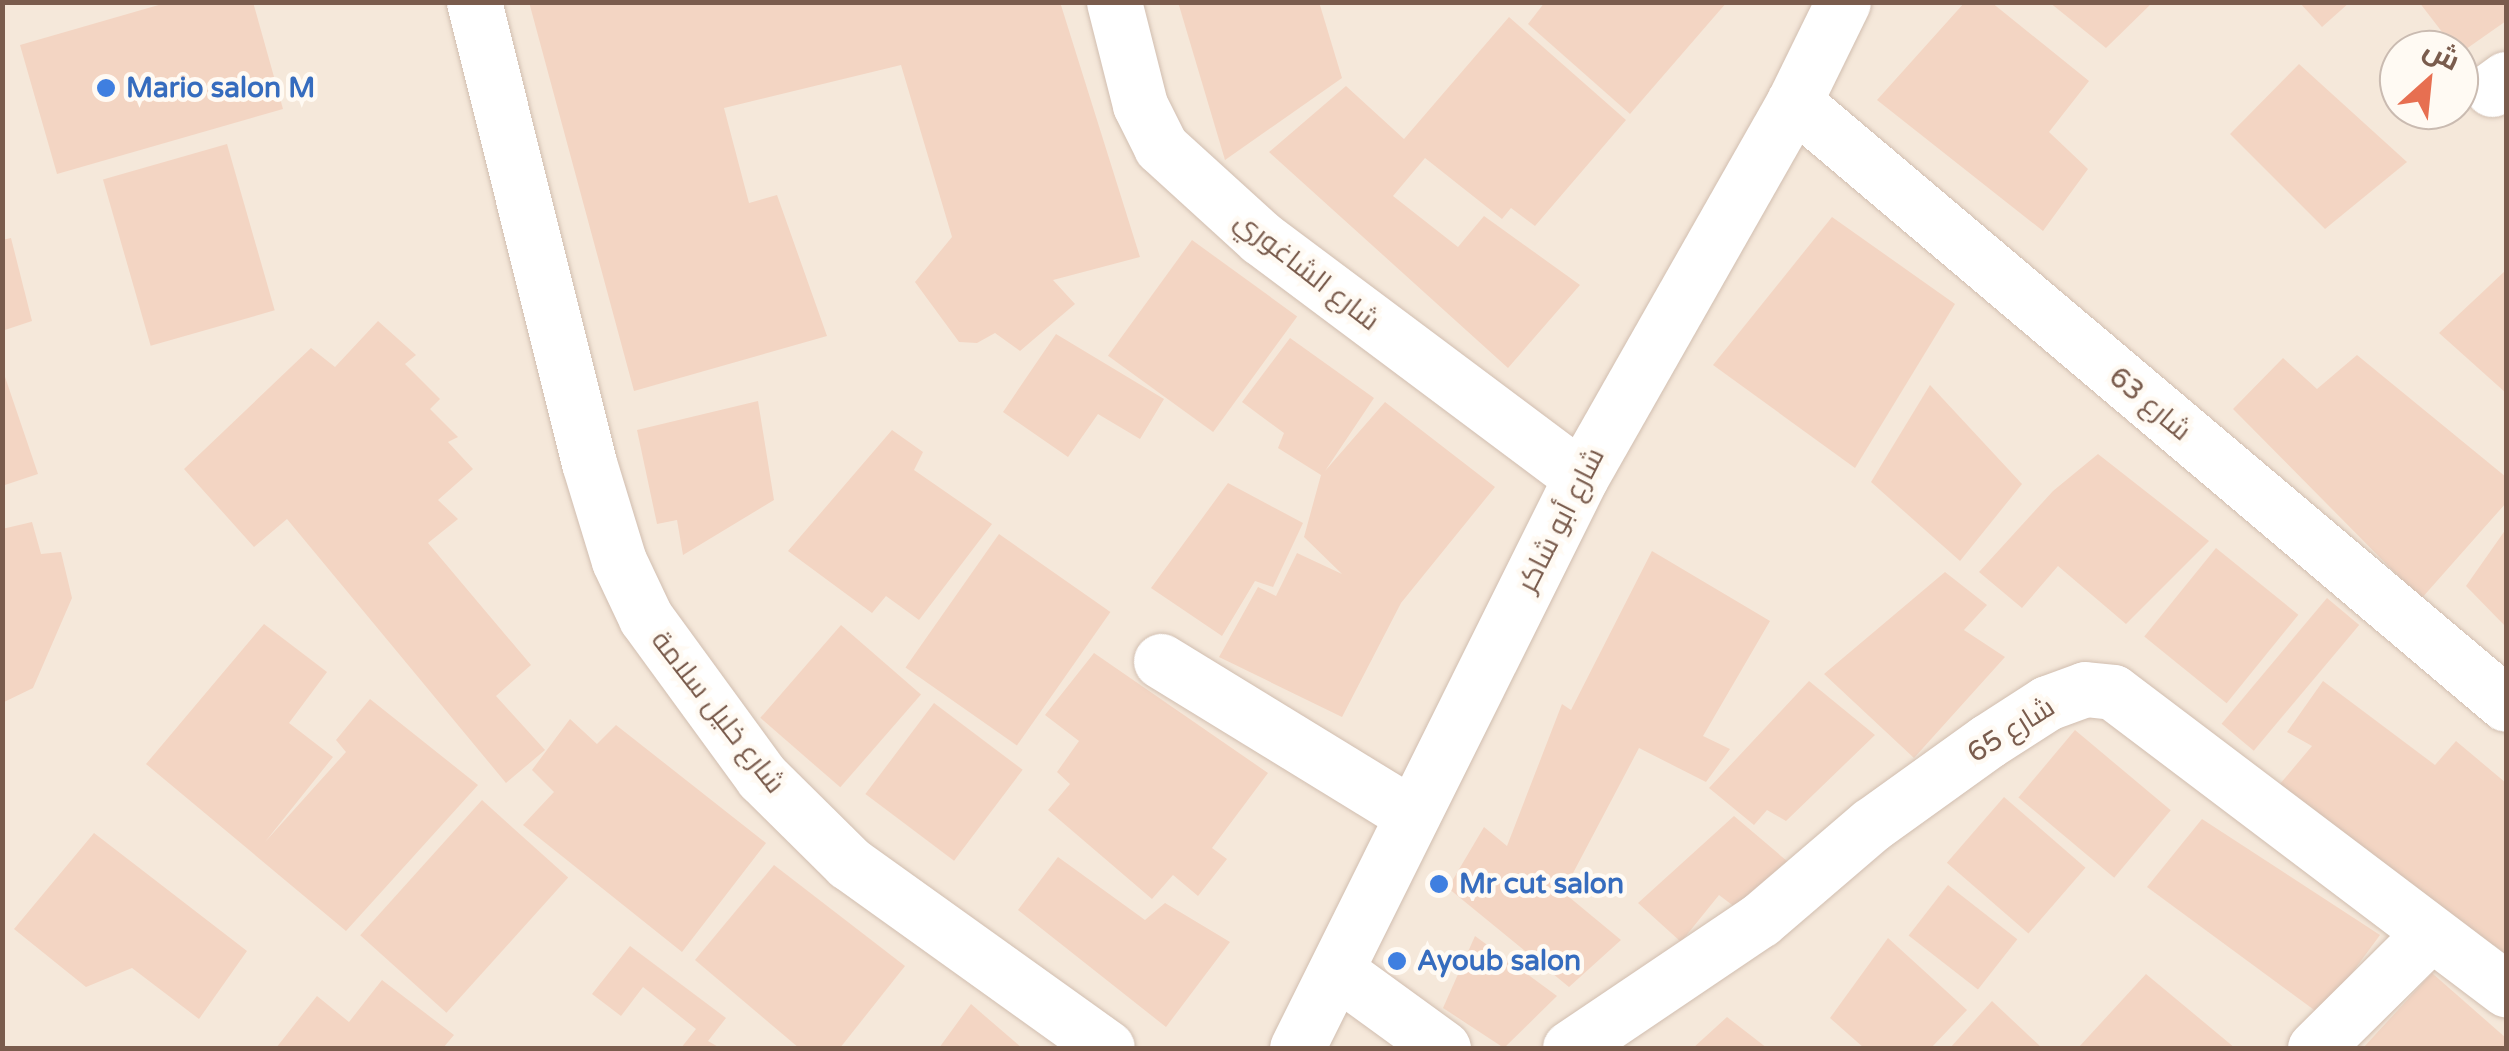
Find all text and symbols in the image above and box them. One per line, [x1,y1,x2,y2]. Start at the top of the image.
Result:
north arrow [2379,30,2479,130]
text: ش [2418,32,2465,78]
place label: Mario salon M [126,71,315,105]
marker: Mario salon M [95,77,117,99]
street label: شارع الشاغوري [1228,204,1386,338]
street label: شارع 63 [2102,360,2198,448]
street label: شارع أبو شاكر [1510,442,1612,598]
street label: شارع خليل سلامة [644,624,792,800]
street label: شارع 65 [1961,690,2061,770]
place label: Mr cut salon [1459,867,1624,901]
marker: Mr cut salon [1428,873,1450,895]
place label: Ayoub salon [1417,944,1581,978]
marker: Ayoub salon [1386,950,1408,972]

